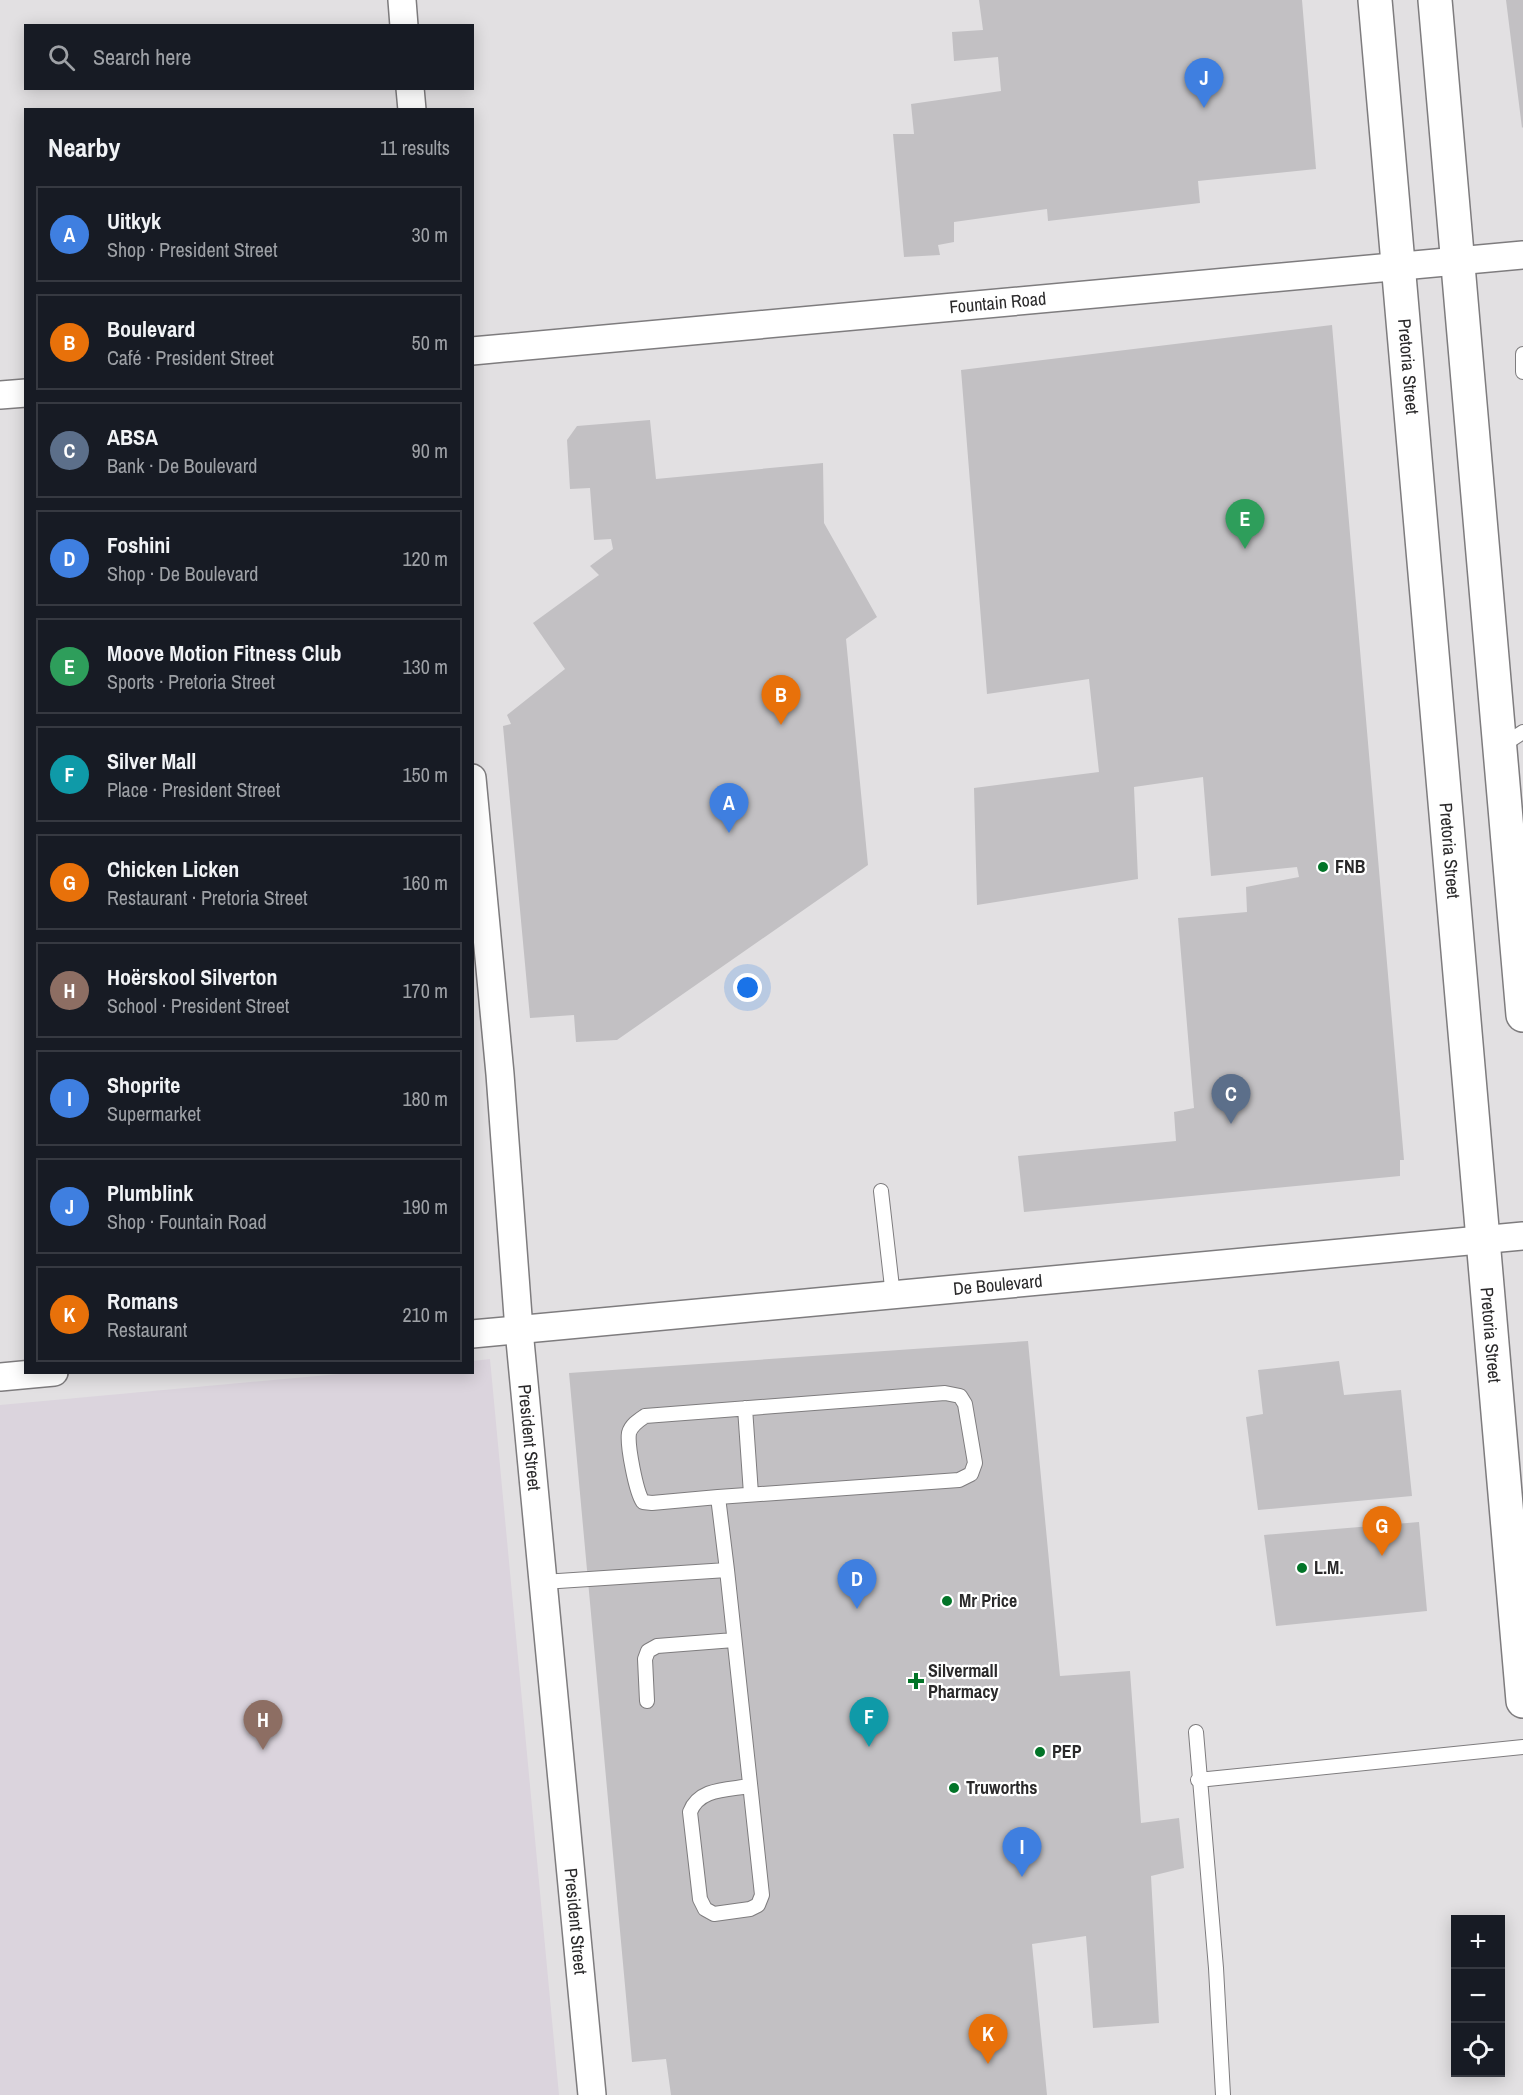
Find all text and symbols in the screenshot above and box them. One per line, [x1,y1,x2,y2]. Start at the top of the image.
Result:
search box [24,24,474,90]
icon: search [45,41,78,74]
text: Search here [93,42,191,72]
pin: J [1184,58,1224,108]
text: Nearby [48,130,120,165]
text: 11 results [380,134,450,161]
text: Uitkyk [107,206,161,236]
text: A [64,221,75,248]
text: 30 m [412,221,448,248]
text: Shop · President Street [107,236,278,263]
street label: Fountain Road [948,286,1047,319]
text: Boulevard [107,314,195,344]
street label: Pretoria Street [1392,318,1425,415]
text: B [64,329,75,356]
text: 50 m [412,329,448,356]
text: Café · President Street [107,344,274,371]
text: ABSA [107,422,158,452]
text: C [64,437,75,464]
text: 90 m [412,437,448,464]
text: Bank · De Boulevard [107,452,257,479]
pin: E [1226,500,1264,549]
text: Foshini [107,530,170,560]
text: D [64,545,75,572]
text: 120 m [402,545,448,572]
text: Shop · De Boulevard [107,560,258,587]
text: Moove Motion Fitness Club [107,638,342,668]
text: E [64,653,75,680]
text: 130 m [402,653,448,680]
text: Sports · Pretoria Street [107,668,275,695]
pin: B [762,676,800,725]
text: Silver Mall [107,746,196,776]
text: F [64,761,75,788]
text: 150 m [402,761,448,788]
text: Place · President Street [107,776,280,803]
pin: A [710,784,748,833]
street label: Pretoria Street [1433,802,1466,900]
text: Chicken Licken [107,854,239,884]
place label: FNB [1335,854,1366,879]
marker: FNB [1316,860,1330,874]
text: G [63,869,76,896]
text: 160 m [402,869,448,896]
text: Restaurant · Pretoria Street [107,884,308,911]
text: Hoërskool Silverton [107,962,277,992]
your location [733,973,762,1002]
text: H [64,977,75,1004]
text: 170 m [402,977,448,1004]
text: School · President Street [107,992,289,1019]
text: Shoprite [107,1070,180,1100]
pin: C [1212,1074,1250,1124]
text: I [67,1085,72,1112]
text: 180 m [402,1085,448,1112]
text: Supermarket [107,1100,201,1127]
text: Plumblink [107,1178,193,1208]
text: J [65,1193,74,1220]
text: 190 m [402,1193,448,1220]
text: Shop · Fountain Road [107,1208,267,1235]
street label: De Boulevard [952,1268,1043,1301]
text: Romans [107,1286,178,1316]
street label: Pretoria Street [1474,1286,1508,1384]
text: K [64,1301,75,1328]
text: 210 m [402,1301,448,1328]
text: Restaurant [107,1316,187,1343]
street label: President Street [512,1383,547,1492]
pin: G [1362,1506,1402,1556]
place label: L.M. [1314,1555,1344,1580]
pin: D [838,1560,876,1609]
marker: L.M. [1295,1561,1309,1575]
place label: Mr Price [959,1588,1017,1613]
marker: Mr Price [940,1594,954,1608]
place label: Silvermall Pharmacy [928,1658,999,1704]
marker: Silvermall Pharmacy [909,1674,923,1688]
pin: F [850,1698,888,1747]
pin: H [244,1700,282,1750]
place label: PEP [1052,1739,1082,1764]
marker: PEP [1033,1745,1047,1759]
place label: Truworths [966,1775,1037,1800]
marker: Truworths [947,1781,961,1795]
pin: I [1002,1828,1042,1877]
street label: President Street [558,1867,593,1976]
map controls [1451,1915,1505,2077]
button: + [1451,1915,1505,1969]
button: − [1451,1969,1505,2023]
pin: K [968,2014,1008,2064]
button: locate [1451,2023,1505,2077]

